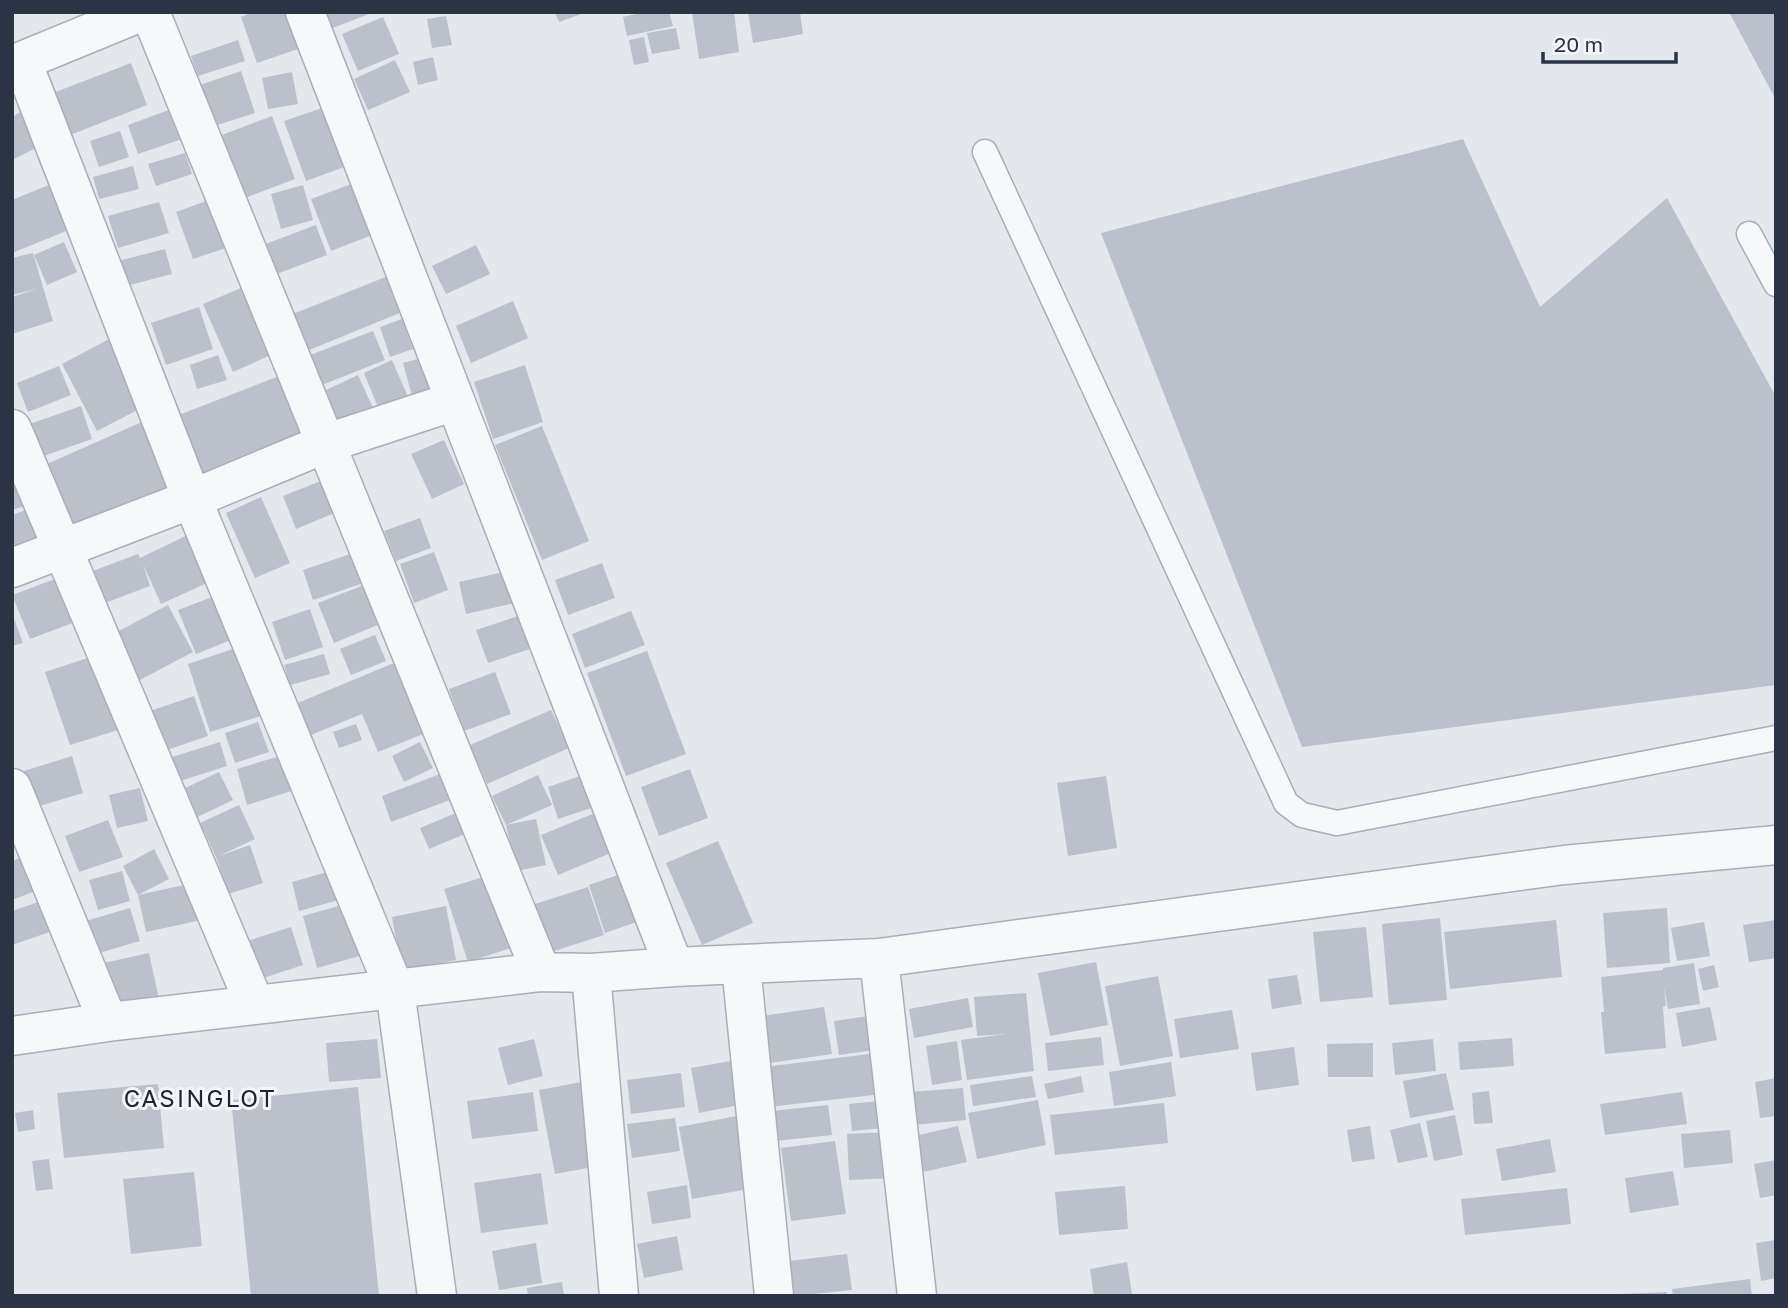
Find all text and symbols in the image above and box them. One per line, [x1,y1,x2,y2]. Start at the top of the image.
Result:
scale bar [1543,21,1676,65]
text: 20 m [1554,31,1603,57]
district label: CASINGLOT [124,1083,276,1112]

